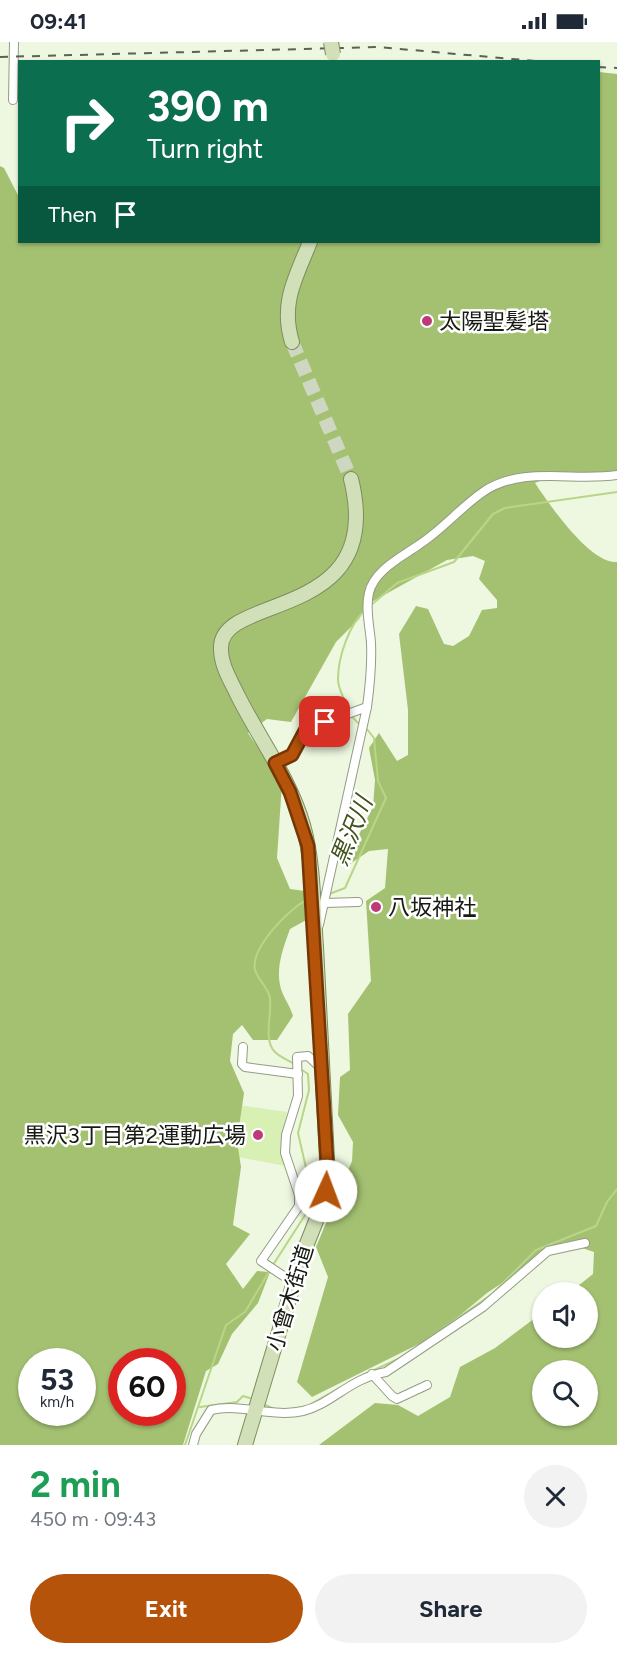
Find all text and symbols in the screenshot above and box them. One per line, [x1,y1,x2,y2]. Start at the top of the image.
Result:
text: 09:41 [30,8,87,35]
text: 390 m [147,81,269,132]
icon: right [48,84,126,162]
text: Turn right [147,132,263,165]
icon: arrive [109,198,142,231]
text: Then [48,201,97,228]
place label: 太陽聖髪塔 [439,308,549,335]
marker: 太陽聖髪塔 [420,314,434,328]
pin [299,696,350,747]
icon: arrive [308,705,341,738]
water label: 黒沢川 [324,789,379,870]
place label: 八坂神社 [388,894,476,921]
marker: 八坂神社 [369,900,383,914]
place label: 黒沢3丁目第2運動広場 [24,1122,246,1149]
marker: 黒沢3丁目第2運動広場 [251,1128,265,1142]
position arrow [294,1159,358,1223]
street label: 小曾木街道 [261,1241,319,1355]
map controls [532,1282,598,1426]
button: sound [532,1282,598,1348]
speed limit sign: 60 [108,1348,186,1426]
button: search [532,1360,598,1426]
text: 53 [40,1361,74,1398]
text: km/h [40,1393,74,1411]
text: 2 min [30,1463,121,1506]
button: close [524,1465,587,1528]
text: 450 m · 09:43 [30,1507,156,1531]
button: Exit [30,1574,303,1643]
button: Share [315,1574,587,1643]

